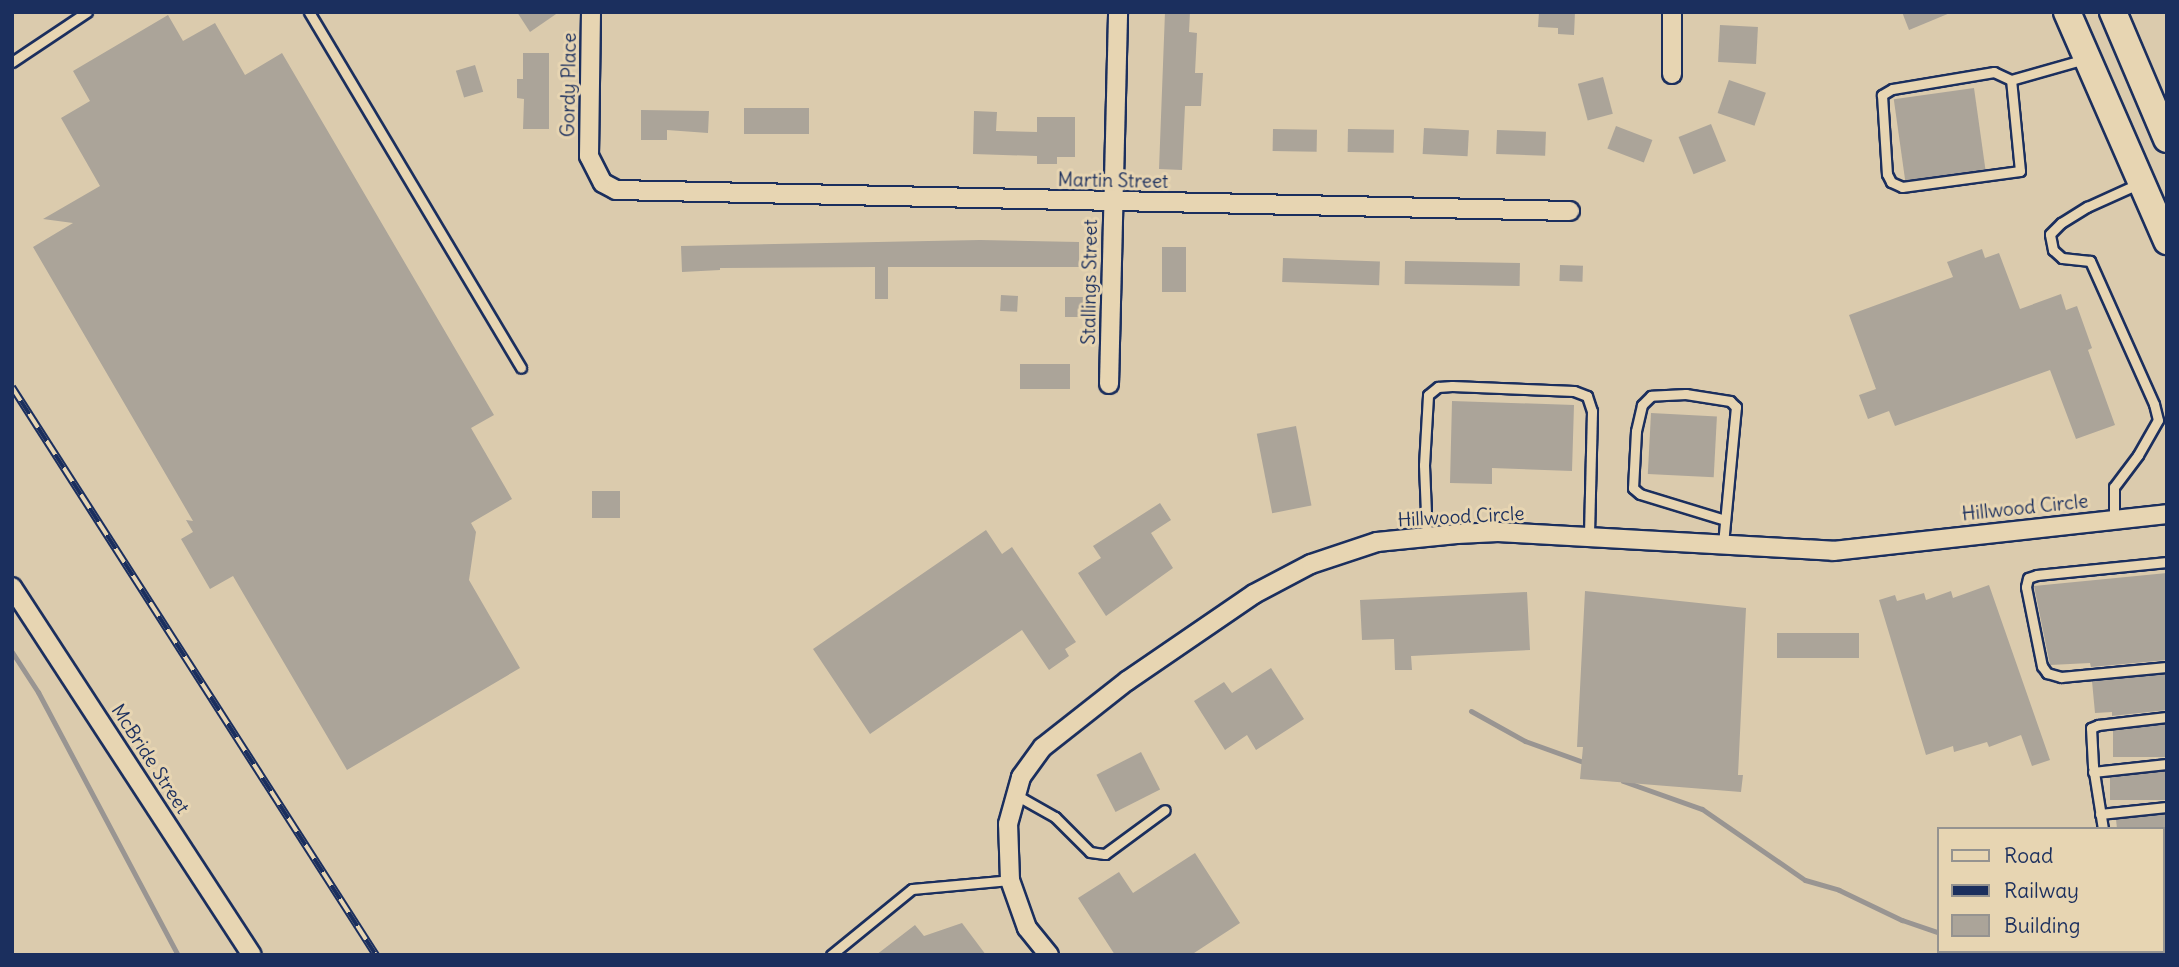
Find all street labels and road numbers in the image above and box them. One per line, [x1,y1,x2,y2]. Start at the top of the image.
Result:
street label: Gordy Place [557,33,581,137]
street label: Martin Street [1057,169,1169,193]
street label: Stallings Street [1078,219,1102,345]
street label: Hillwood Circle [1961,490,2089,526]
street label: Hillwood Circle [1397,502,1525,532]
street label: McBride Street [106,700,194,818]

